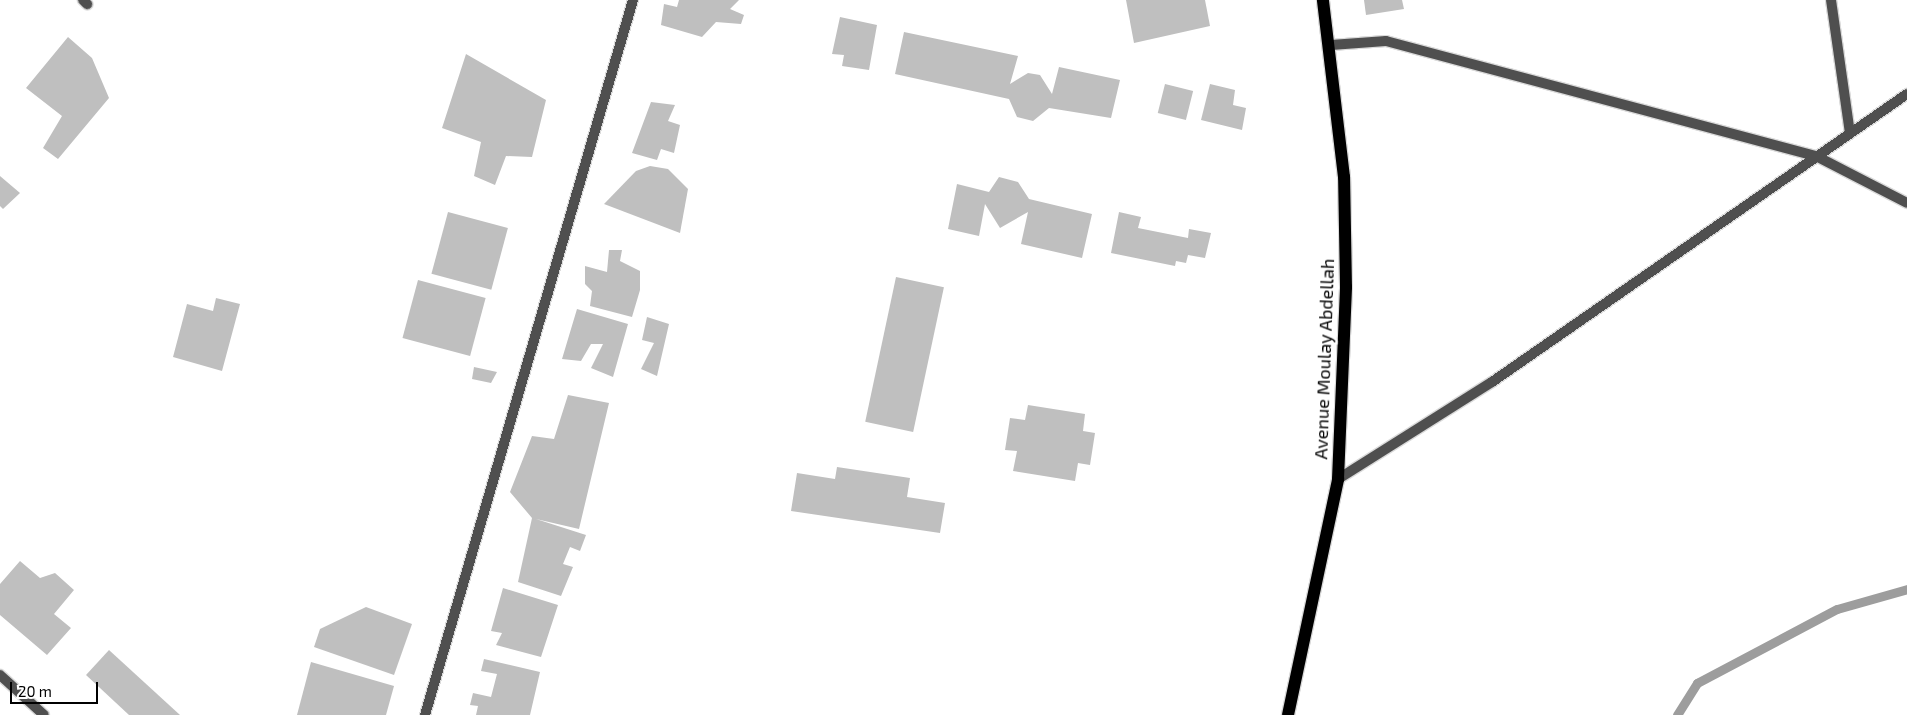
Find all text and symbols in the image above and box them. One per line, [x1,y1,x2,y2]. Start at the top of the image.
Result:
street label: Avenue Moulay Abdellah [1310,258,1338,460]
scale bar [12,672,100,704]
text: 20 m [18,682,52,700]

